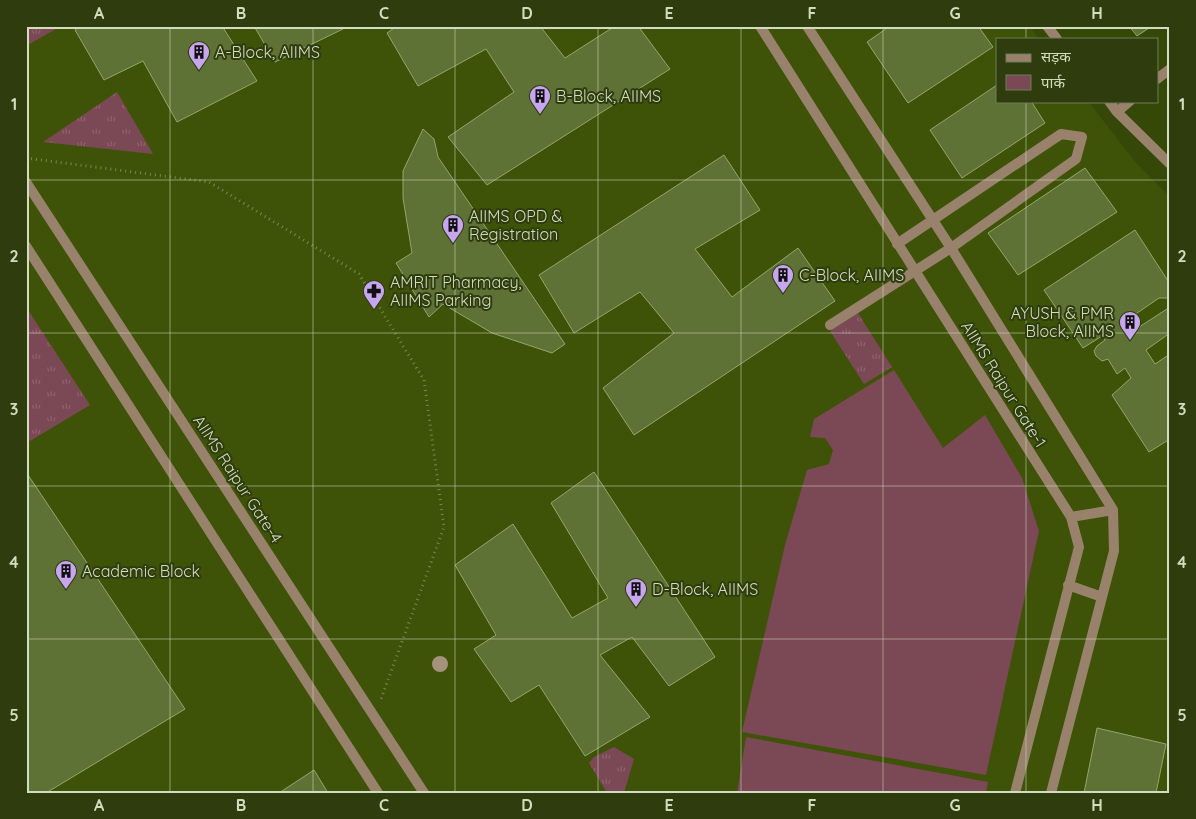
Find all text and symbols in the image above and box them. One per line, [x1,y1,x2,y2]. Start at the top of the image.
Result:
text: A [94,3,105,23]
text: B [236,3,246,23]
text: C [379,3,389,23]
text: D [521,3,533,23]
text: E [664,3,674,23]
text: F [808,3,817,23]
text: G [949,3,961,23]
text: H [1091,3,1103,23]
legend [996,38,1158,102]
building icon: A-Block, AIIMS [187,40,211,71]
place label: A-Block, AIIMS [215,42,320,62]
text: सड़क [1041,47,1071,66]
text: पार्क [1041,73,1065,92]
building icon: B-Block, AIIMS [528,84,552,115]
place label: B-Block, AIIMS [556,86,661,106]
text: 1 [11,94,17,114]
text: 1 [1179,94,1185,114]
place label: AIIMS OPD & Registration [469,206,563,244]
building icon: AIIMS OPD & Registration [441,213,465,244]
text: 2 [9,246,19,266]
text: 2 [1177,246,1187,266]
building icon: C-Block, AIIMS [771,263,795,294]
place label: C-Block, AIIMS [799,265,904,285]
place label: AMRIT Pharmacy, AIIMS Parking [390,272,522,310]
pharmacy icon: AMRIT Pharmacy, AIIMS Parking [362,279,386,310]
place label: AYUSH & PMR Block, AIIMS [1011,303,1114,341]
building icon: AYUSH & PMR Block, AIIMS [1118,310,1142,341]
street label: AIIMS Raipur Gate-1 [957,317,1051,451]
text: 3 [10,399,18,419]
text: 3 [1178,399,1186,419]
street label: AIIMS Raipur Gate-4 [189,411,287,547]
text: 4 [9,552,19,572]
text: 4 [1177,552,1187,572]
building icon: Academic Block [54,559,78,590]
place label: Academic Block [82,561,200,581]
building icon: D-Block, AIIMS [624,577,648,608]
place label: D-Block, AIIMS [652,579,758,599]
text: 5 [9,705,19,725]
text: 5 [1177,705,1187,725]
text: A [94,795,105,815]
text: B [236,795,246,815]
text: C [379,795,389,815]
text: D [521,795,533,815]
text: E [664,795,674,815]
text: F [808,795,817,815]
text: G [949,795,961,815]
text: H [1091,795,1103,815]

